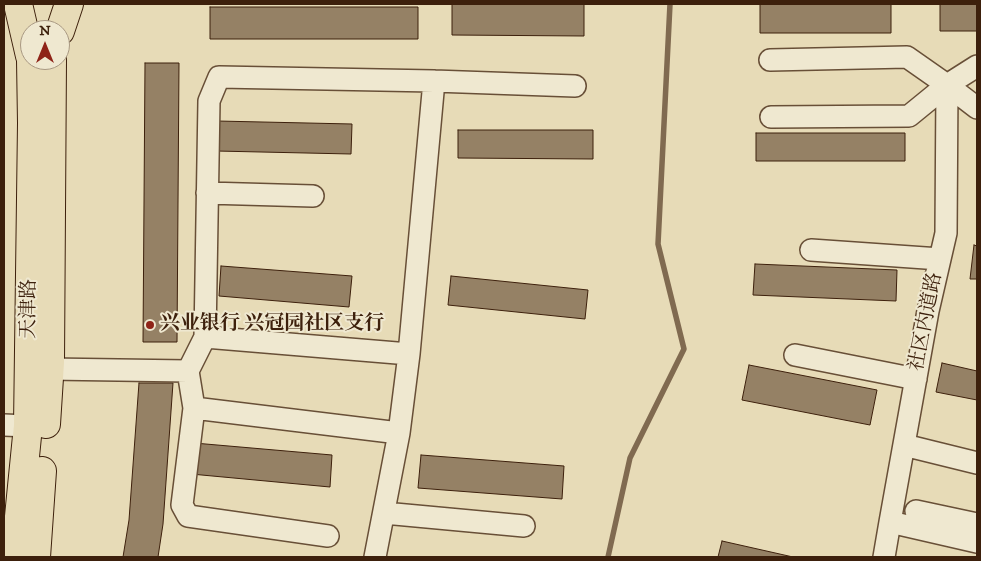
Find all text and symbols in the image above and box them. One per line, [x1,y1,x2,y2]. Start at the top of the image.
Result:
north arrow [20,20,70,70]
text: N [39,22,51,40]
street label: 社区内道路 [906,271,948,373]
street label: 天津路 [17,279,43,339]
place label: 兴业银行 兴冠园社区支行 [160,313,384,337]
marker: 兴业银行 兴冠园社区支行 [144,319,156,331]

